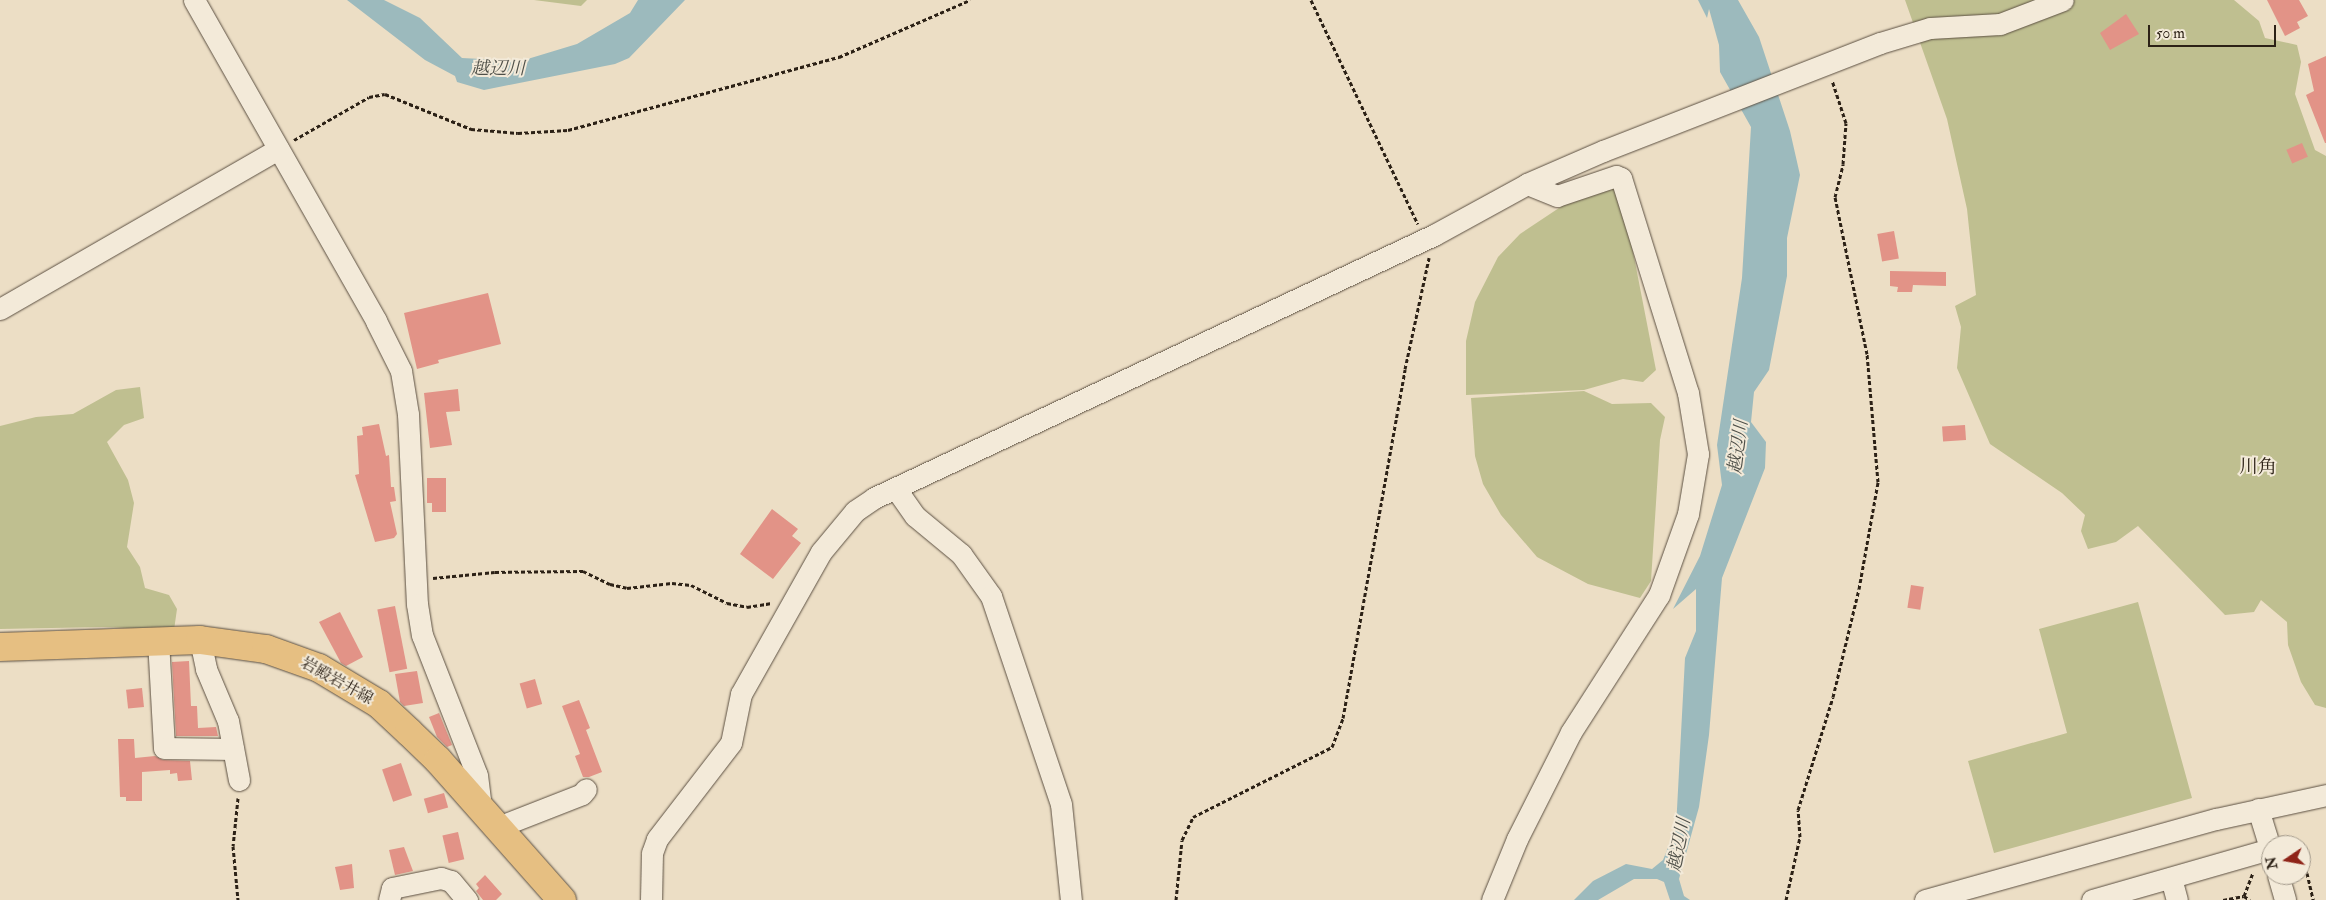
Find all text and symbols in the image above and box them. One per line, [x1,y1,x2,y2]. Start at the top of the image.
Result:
scale bar [2151,15,2278,47]
text: 50 m [2156,24,2185,43]
water label: 越辺川 [471,58,525,80]
water label: 越辺川 [1725,419,1753,475]
district label: 川角 [2239,457,2277,479]
street label: 岩殿岩井線 [297,653,377,709]
water label: 越辺川 [1664,816,1696,874]
north arrow [2261,835,2311,885]
text: N [2262,855,2281,871]

